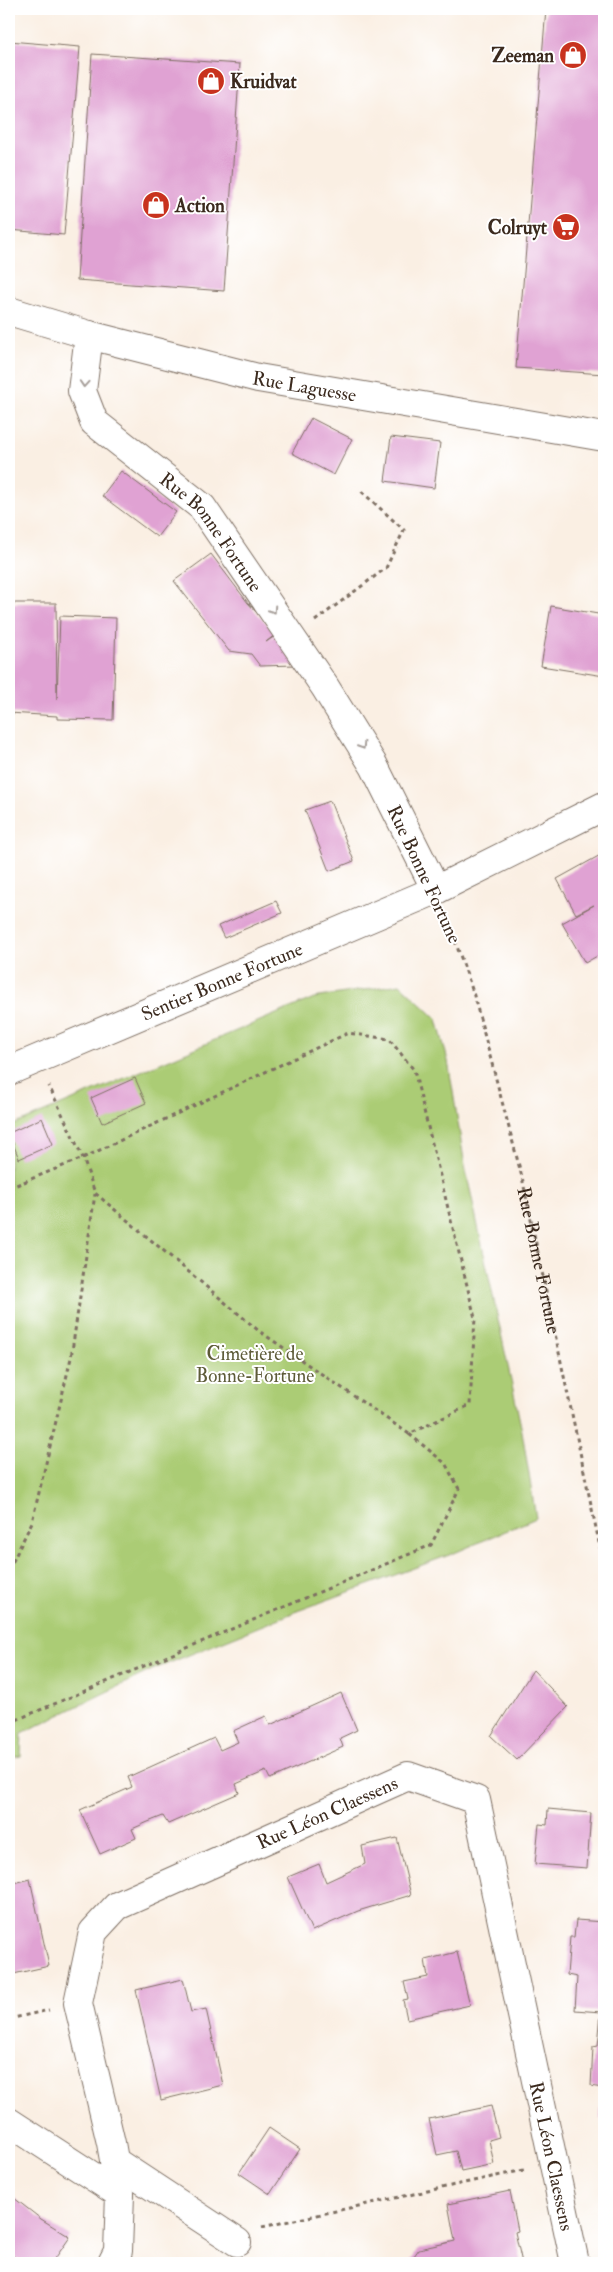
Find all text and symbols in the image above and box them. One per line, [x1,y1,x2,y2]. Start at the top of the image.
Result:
shop icon: Zeeman [558,40,588,70]
place label: Zeeman [492,44,554,68]
shop icon: Kruidvat [196,66,226,96]
place label: Kruidvat [230,70,297,94]
shop icon: Action [141,190,171,220]
place label: Action [174,194,225,218]
supermarket icon: Colruyt [551,212,581,242]
place label: Colruyt [488,216,548,241]
street label: Rue Laguesse [250,366,358,408]
one-way arrow [78,380,89,388]
street label: Rue Bonne Fortune [155,467,267,597]
one-way arrow [266,605,276,614]
one-way arrow [355,740,365,749]
street label: Rue Bonne Fortune [382,801,467,947]
street label: Sentier Bonne Fortune [138,937,306,1027]
street label: Rue Bonne Fortune [511,1185,566,1336]
park label: Cimetière de Bonne-Fortune [196,1342,314,1388]
street label: Rue Léon Claessens [253,1771,402,1855]
street label: Rue Léon Claessens [524,2080,579,2233]

